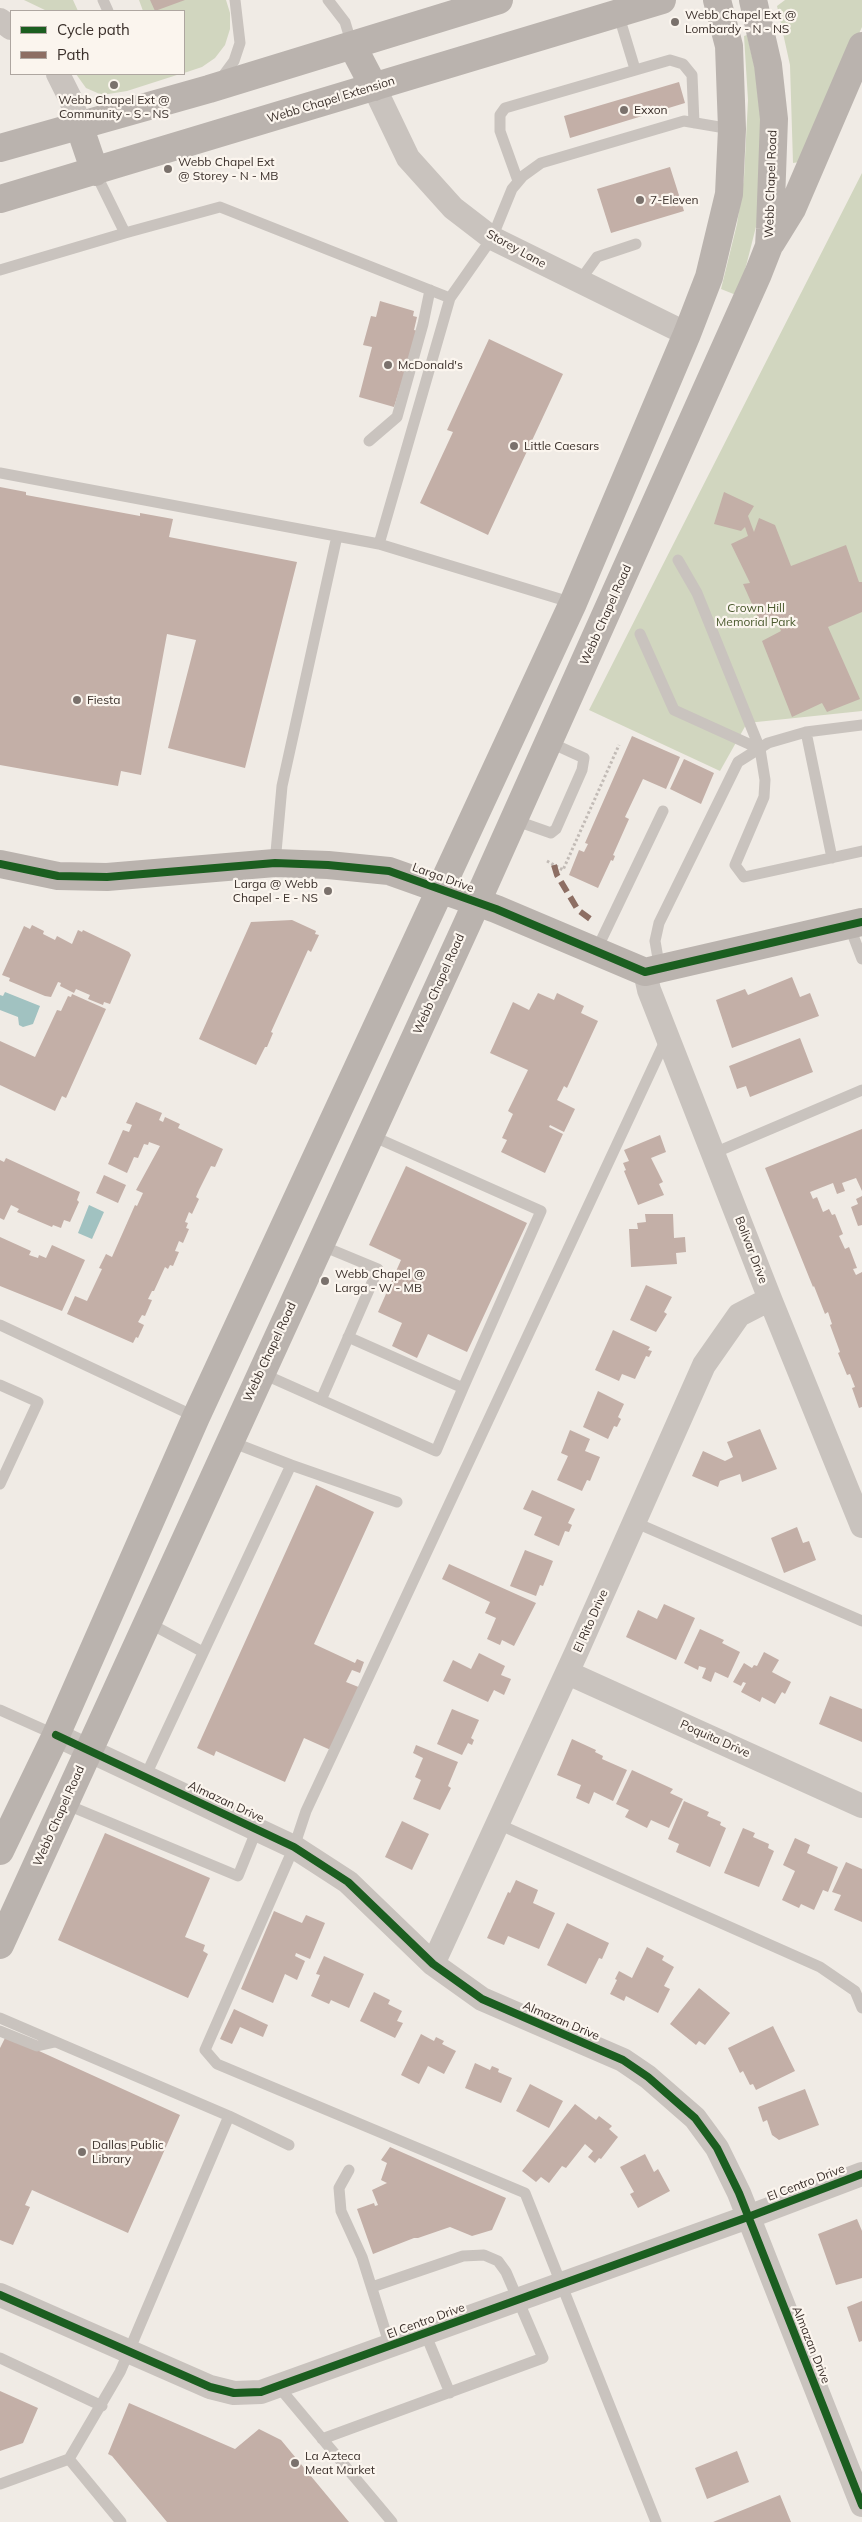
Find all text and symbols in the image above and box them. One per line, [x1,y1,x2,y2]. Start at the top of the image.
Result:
place label: Webb Chapel Ext @ Lombardy - N - NS [685,8,796,36]
legend [10,10,185,75]
marker: Webb Chapel Ext @ Lombardy - N - NS [669,16,681,28]
text: Cycle path [57,20,130,39]
text: Path [57,45,89,64]
street label: Webb Chapel Extension [265,74,397,126]
marker: Webb Chapel Ext @ Community - S - NS [108,79,120,91]
place label: Webb Chapel Ext @ Community - S - NS [58,93,170,121]
place label: Exxon [634,103,668,117]
marker: Exxon [618,104,630,116]
street label: Webb Chapel Road [762,130,780,238]
place label: Webb Chapel Ext @ Storey - N - MB [178,155,279,183]
marker: Webb Chapel Ext @ Storey - N - MB [162,163,174,175]
place label: 7-Eleven [650,193,699,207]
marker: 7-Eleven [634,194,646,206]
street label: Storey Lane [484,227,548,271]
place label: McDonald's [398,358,463,372]
marker: McDonald's [382,359,394,371]
place label: Little Caesars [524,439,599,453]
marker: Little Caesars [508,440,520,452]
street label: Webb Chapel Road [577,563,635,667]
park label: Crown Hill Memorial Park [716,601,796,629]
place label: Fiesta [87,693,120,707]
marker: Fiesta [71,694,83,706]
street label: Larga Drive [410,860,476,896]
place label: Larga @ Webb Chapel - E - NS [233,877,318,905]
marker: Larga @ Webb Chapel - E - NS [322,885,334,897]
street label: Webb Chapel Road [410,932,468,1036]
street label: Bolivar Drive [732,1214,770,1286]
place label: Webb Chapel @ Larga - W - MB [335,1267,425,1295]
marker: Webb Chapel @ Larga - W - MB [319,1275,331,1287]
street label: Webb Chapel Road [241,1300,299,1404]
street label: El Rito Drive [571,1587,611,1655]
street label: Poquita Drive [678,1717,752,1761]
street label: Webb Chapel Road [30,1764,88,1868]
street label: Almazan Drive [186,1778,266,1826]
street label: Almazan Drive [520,1998,602,2044]
place label: Dallas Public Library [92,2138,164,2166]
marker: Dallas Public Library [76,2146,88,2158]
street label: El Centro Drive [765,2162,847,2204]
street label: El Centro Drive [385,2300,467,2342]
street label: Almazan Drive [789,2304,833,2386]
place label: La Azteca Meat Market [305,2449,375,2477]
marker: La Azteca Meat Market [289,2457,301,2469]

